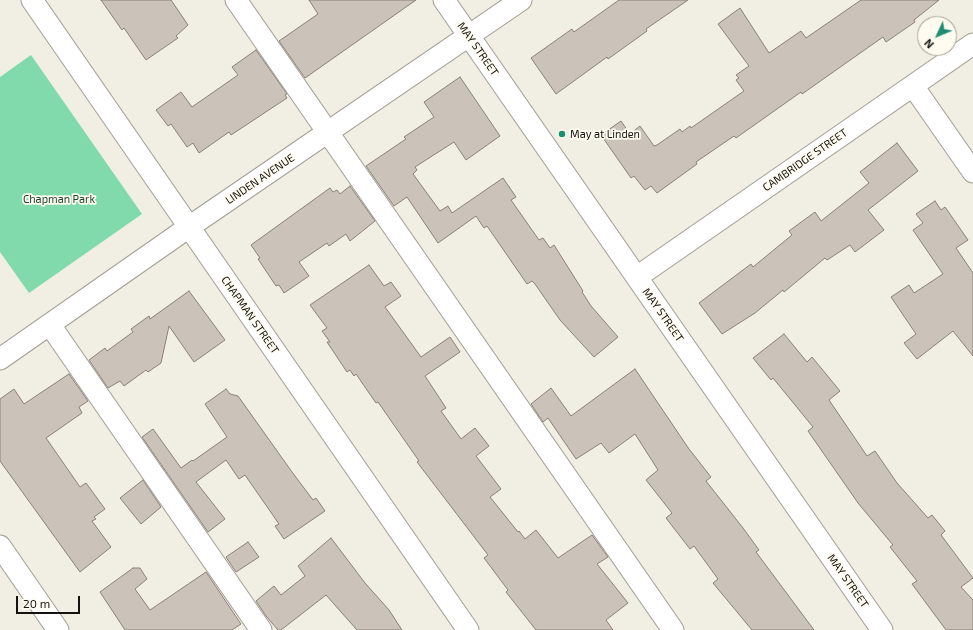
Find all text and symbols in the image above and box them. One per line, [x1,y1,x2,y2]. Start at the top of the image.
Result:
north arrow [917,16,957,56]
street label: MAY STREET [455,20,501,78]
text: N [921,37,936,51]
street label: CAMBRIDGE STREET [760,126,850,194]
place label: May at Linden [570,127,640,141]
marker: May at Linden [557,129,567,139]
street label: LINDEN AVENUE [223,151,297,207]
park label: Chapman Park [23,192,95,206]
street label: CHAPMAN STREET [218,274,282,356]
street label: MAY STREET [640,286,686,344]
street label: MAY STREET [825,552,871,610]
scale bar [18,588,82,614]
text: 20 m [23,596,50,610]

